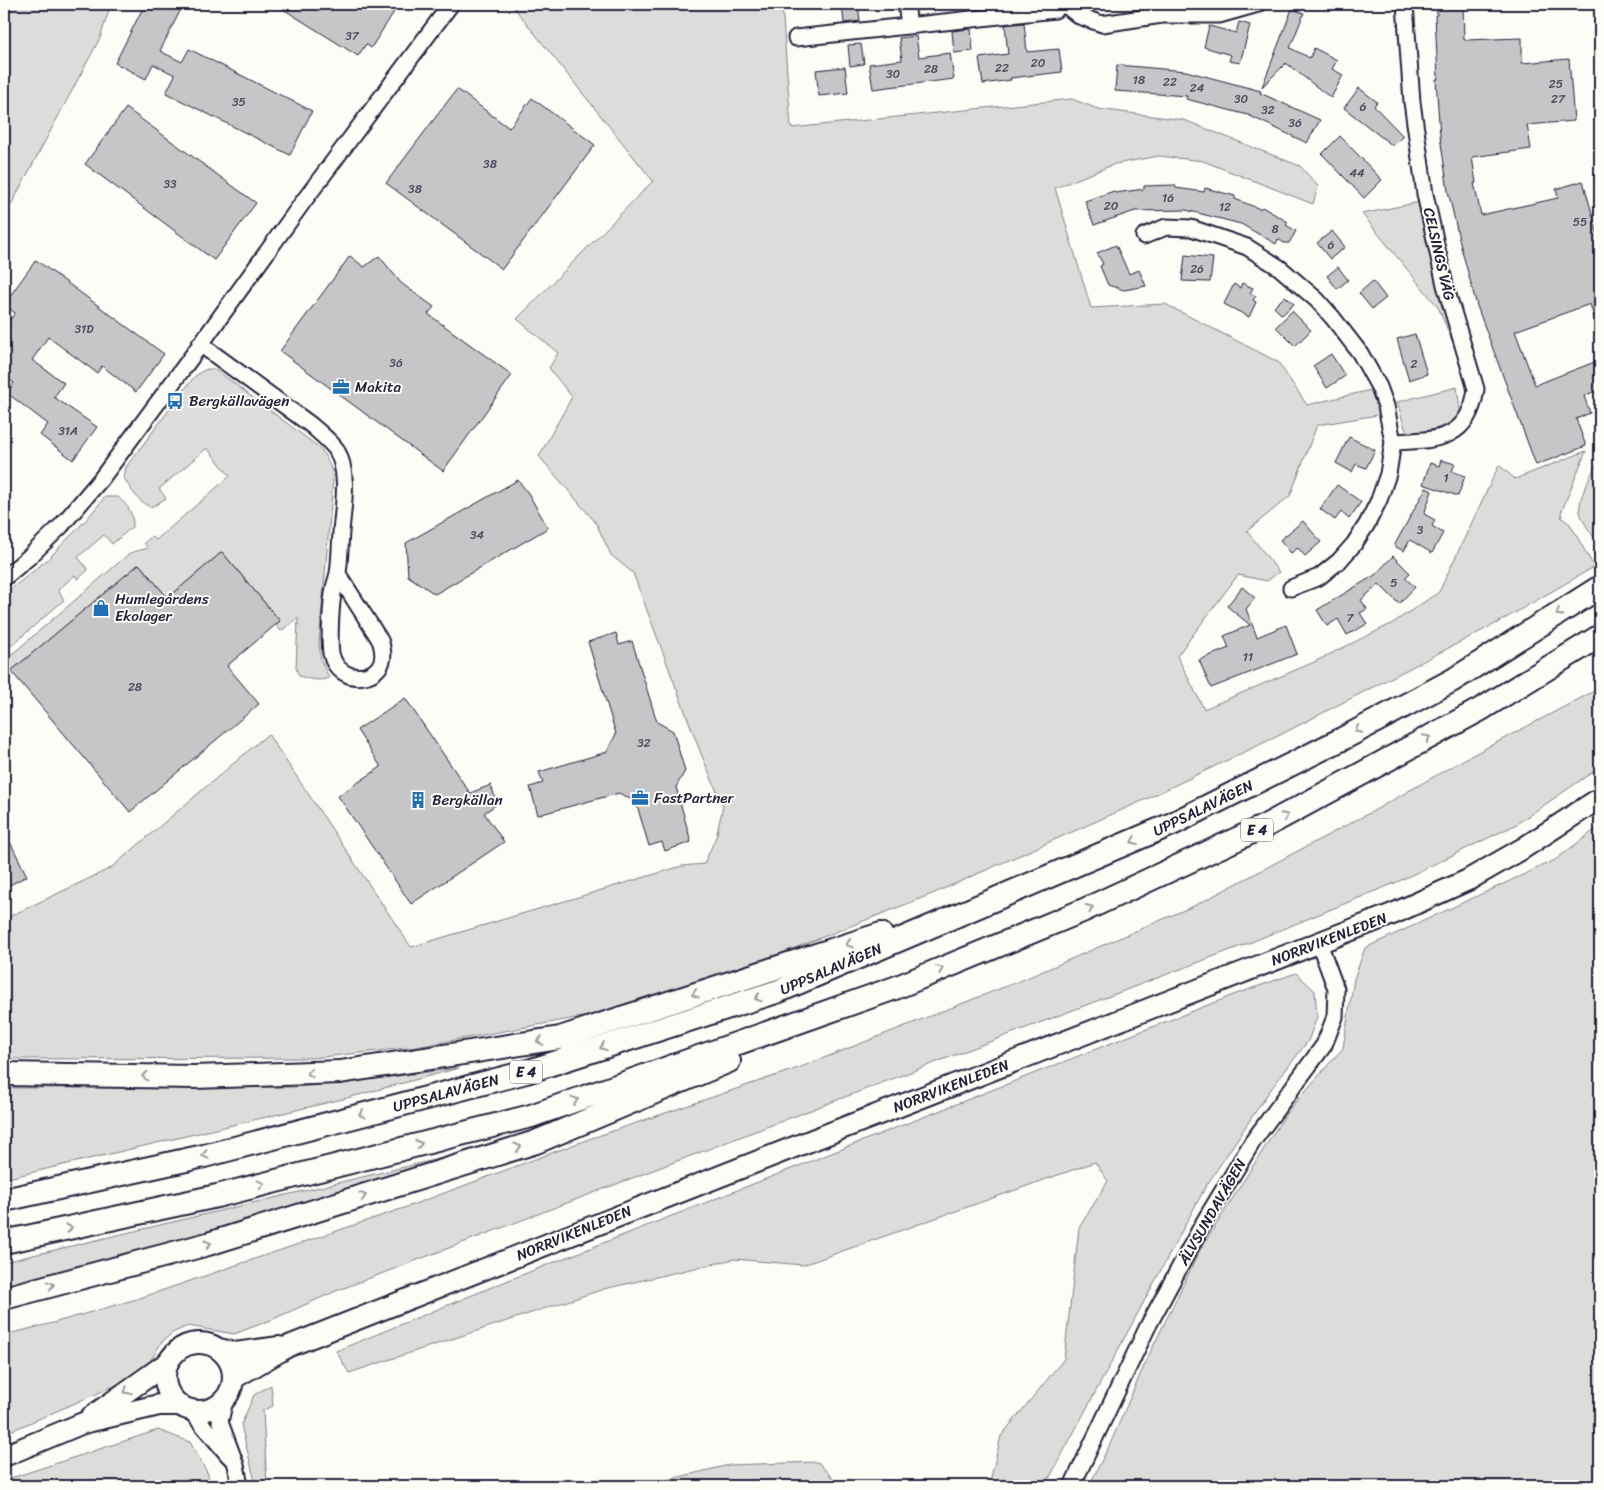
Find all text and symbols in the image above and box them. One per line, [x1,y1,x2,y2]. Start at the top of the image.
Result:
house number: 37 [345,25,360,47]
house number: 20 [1031,52,1046,74]
house number: 22 [995,57,1009,79]
house number: 28 [924,58,938,80]
house number: 30 [886,63,900,85]
house number: 18 [1133,69,1145,91]
house number: 22 [1163,71,1177,93]
house number: 25 [1549,73,1563,95]
house number: 24 [1190,77,1205,99]
house number: 30 [1234,88,1248,110]
house number: 27 [1551,88,1566,110]
house number: 35 [232,91,246,113]
house number: 6 [1360,96,1367,118]
house number: 32 [1261,99,1275,121]
house number: 36 [1288,112,1302,134]
house number: 38 [483,153,497,175]
house number: 44 [1349,162,1365,184]
house number: 33 [163,173,177,195]
house number: 38 [408,178,422,200]
house number: 16 [1162,187,1174,209]
house number: 20 [1104,195,1119,217]
house number: 12 [1219,196,1231,218]
street label: CELSINGS VÄG [1416,205,1462,303]
house number: 55 [1573,211,1587,233]
house number: 8 [1271,218,1279,240]
house number: 6 [1328,234,1335,256]
house number: 26 [1190,258,1204,280]
house number: 31D [75,318,94,340]
house number: 36 [389,352,403,374]
house number: 2 [1411,353,1418,375]
place label: Makita [355,374,401,400]
office icon: Makita [331,377,351,397]
place label: Bergkällavägen [189,388,289,414]
bus stop icon: Bergkällavägen [165,391,185,411]
house number: 31A [58,420,78,442]
house number: 1 [1443,467,1449,489]
house number: 3 [1417,519,1424,541]
house number: 34 [470,524,485,546]
house number: 5 [1390,572,1398,594]
place label: Humlegårdens Ekolager [115,586,209,629]
shop icon: Humlegårdens Ekolager [91,598,111,618]
house number: 7 [1347,607,1355,629]
one-way arrow [1555,607,1564,617]
house number: 11 [1243,646,1253,668]
house number: 28 [128,676,142,698]
one-way arrow [1355,724,1364,734]
house number: 32 [637,732,651,754]
one-way arrow [1422,735,1431,745]
street label: UPPSALAVÄGEN [1148,772,1258,844]
place label: FastPartner [654,785,735,811]
place label: Bergkällan [432,787,503,813]
office icon: FastPartner [630,788,650,808]
building icon: Bergkällan [408,790,428,810]
one-way arrow [1279,812,1288,822]
road number: E 4 [1241,818,1273,842]
one-way arrow [1130,834,1139,845]
one-way arrow [1085,903,1094,914]
street label: NORRVIKENLEDEN [1267,905,1391,973]
street label: UPPSALAVÄGEN [776,935,887,1002]
one-way arrow [846,938,854,948]
one-way arrow [935,965,944,976]
one-way arrow [691,988,700,998]
one-way arrow [754,992,762,1002]
one-way arrow [535,1035,543,1046]
one-way arrow [599,1041,607,1051]
street label: NORRVIKENLEDEN [889,1052,1013,1120]
road number: E 4 [510,1060,542,1084]
street label: UPPSALAVÄGEN [390,1066,503,1120]
one-way arrow [305,1068,313,1079]
one-way arrow [141,1071,149,1082]
one-way arrow [570,1096,579,1106]
one-way arrow [359,1109,367,1119]
one-way arrow [414,1139,423,1150]
one-way arrow [514,1143,522,1153]
one-way arrow [200,1149,209,1160]
street label: ÄLVSUNDAVÄGEN [1170,1153,1253,1271]
one-way arrow [257,1180,265,1190]
one-way arrow [359,1191,367,1201]
street label: NORRVIKENLEDEN [512,1198,636,1268]
one-way arrow [64,1223,73,1233]
one-way arrow [204,1240,212,1250]
one-way arrow [46,1281,54,1291]
one-way arrow [124,1385,133,1394]

